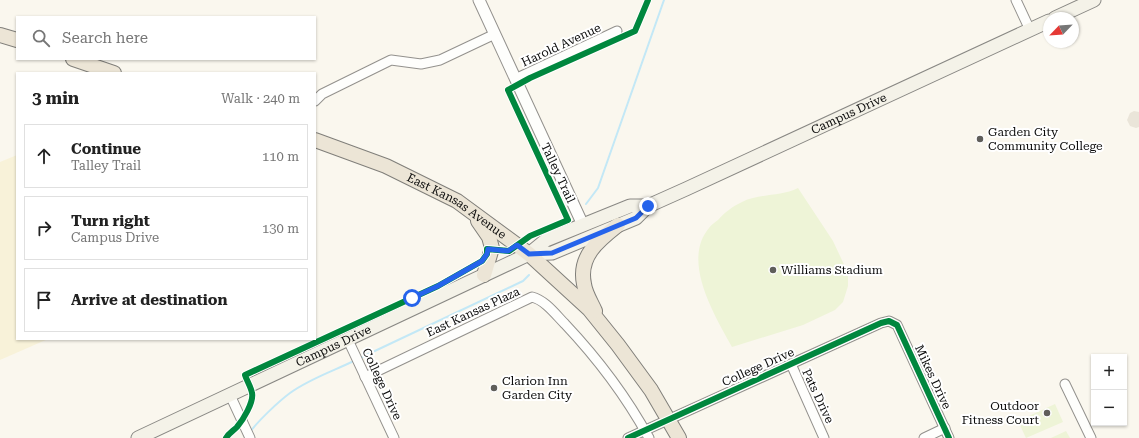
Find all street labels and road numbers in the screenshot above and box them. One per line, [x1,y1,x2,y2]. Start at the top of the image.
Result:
street label: Harold Avenue [519,20,603,70]
street label: Campus Drive [809,90,889,137]
street label: Talley Trail [538,141,578,205]
street label: East Kansas Avenue [405,170,509,242]
street label: East Kansas Plaza [424,284,522,340]
street label: Campus Drive [294,322,374,370]
street label: Mikes Drive [912,343,954,412]
street label: College Drive [720,345,797,389]
street label: College Drive [359,346,405,422]
street label: Pats Drive [799,367,837,426]

